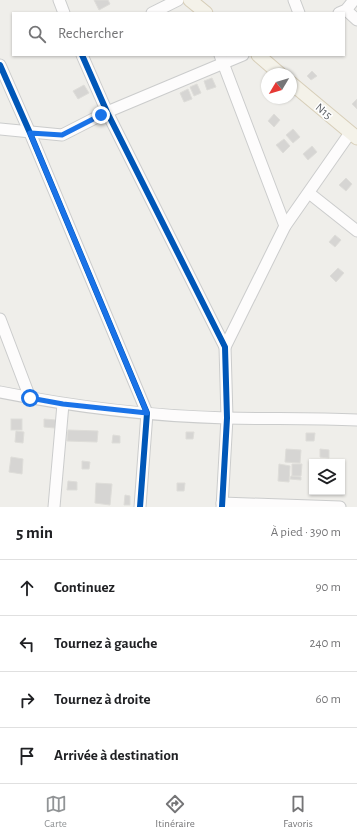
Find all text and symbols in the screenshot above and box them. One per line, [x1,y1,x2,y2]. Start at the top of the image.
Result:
search box [12,12,345,56]
icon: search [26,23,48,45]
text: Rechercher [58,26,123,41]
north arrow [261,68,297,104]
street label: N15 [314,101,334,121]
route end [92,106,110,124]
route start [21,389,39,407]
map controls [309,459,345,495]
button: layers [309,459,345,495]
text: 5 min [16,524,53,541]
text: À pied · 390 m [271,526,341,539]
icon: ahead [16,577,38,599]
text: Continuez [54,580,115,595]
text: 90 m [315,581,341,594]
icon: left [16,633,38,655]
text: Tournez à gauche [54,636,157,651]
text: 240 m [309,637,341,650]
icon: right [16,689,38,711]
text: Tournez à droite [54,692,151,707]
text: 60 m [315,693,341,706]
icon: arrive [16,745,38,767]
text: Arrivée à destination [54,748,179,763]
tab: Carte [44,793,67,830]
tab: Itinéraire [155,793,195,830]
tab: Favoris [283,793,313,830]

